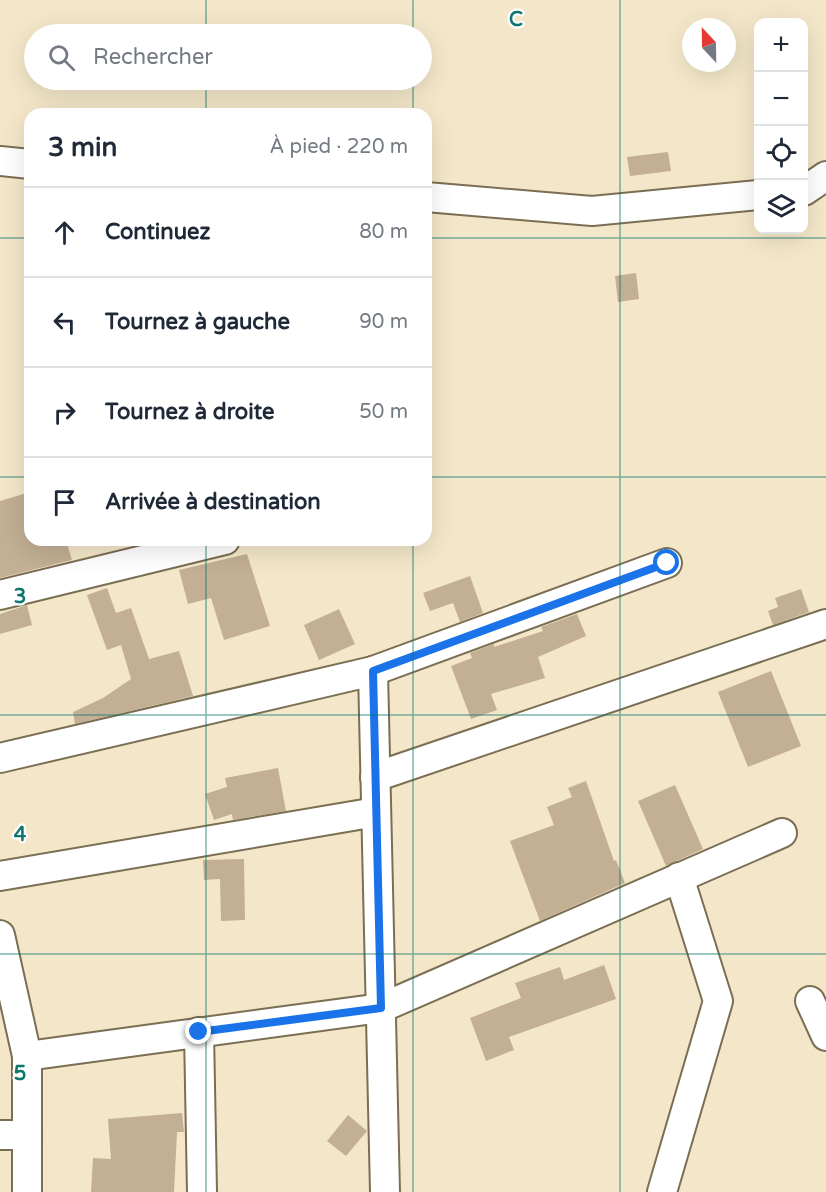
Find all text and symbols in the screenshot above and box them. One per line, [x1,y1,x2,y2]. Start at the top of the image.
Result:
text: C [509,8,523,32]
north arrow [682,18,736,72]
map controls [754,18,808,234]
button: + [754,18,808,72]
search box [24,24,432,90]
icon: search [45,41,78,74]
text: Rechercher [93,44,213,70]
button: − [754,72,808,126]
button: locate [754,126,808,180]
text: 3 min [48,132,117,163]
text: À pied · 220 m [270,135,408,159]
button: layers [754,180,808,234]
icon: ahead [48,216,81,249]
text: Continuez [105,219,210,245]
text: 80 m [359,220,408,244]
icon: left [48,306,81,339]
text: Tournez à gauche [105,309,290,335]
text: 90 m [359,310,408,334]
icon: right [48,396,81,429]
text: Tournez à droite [105,399,274,425]
text: 50 m [359,400,408,424]
icon: arrive [48,486,81,519]
text: Arrivée à destination [105,489,321,515]
route start [653,549,679,575]
text: 3 [14,585,26,609]
text: 4 [14,823,27,847]
route end [185,1018,211,1044]
text: 5 [14,1062,26,1086]

